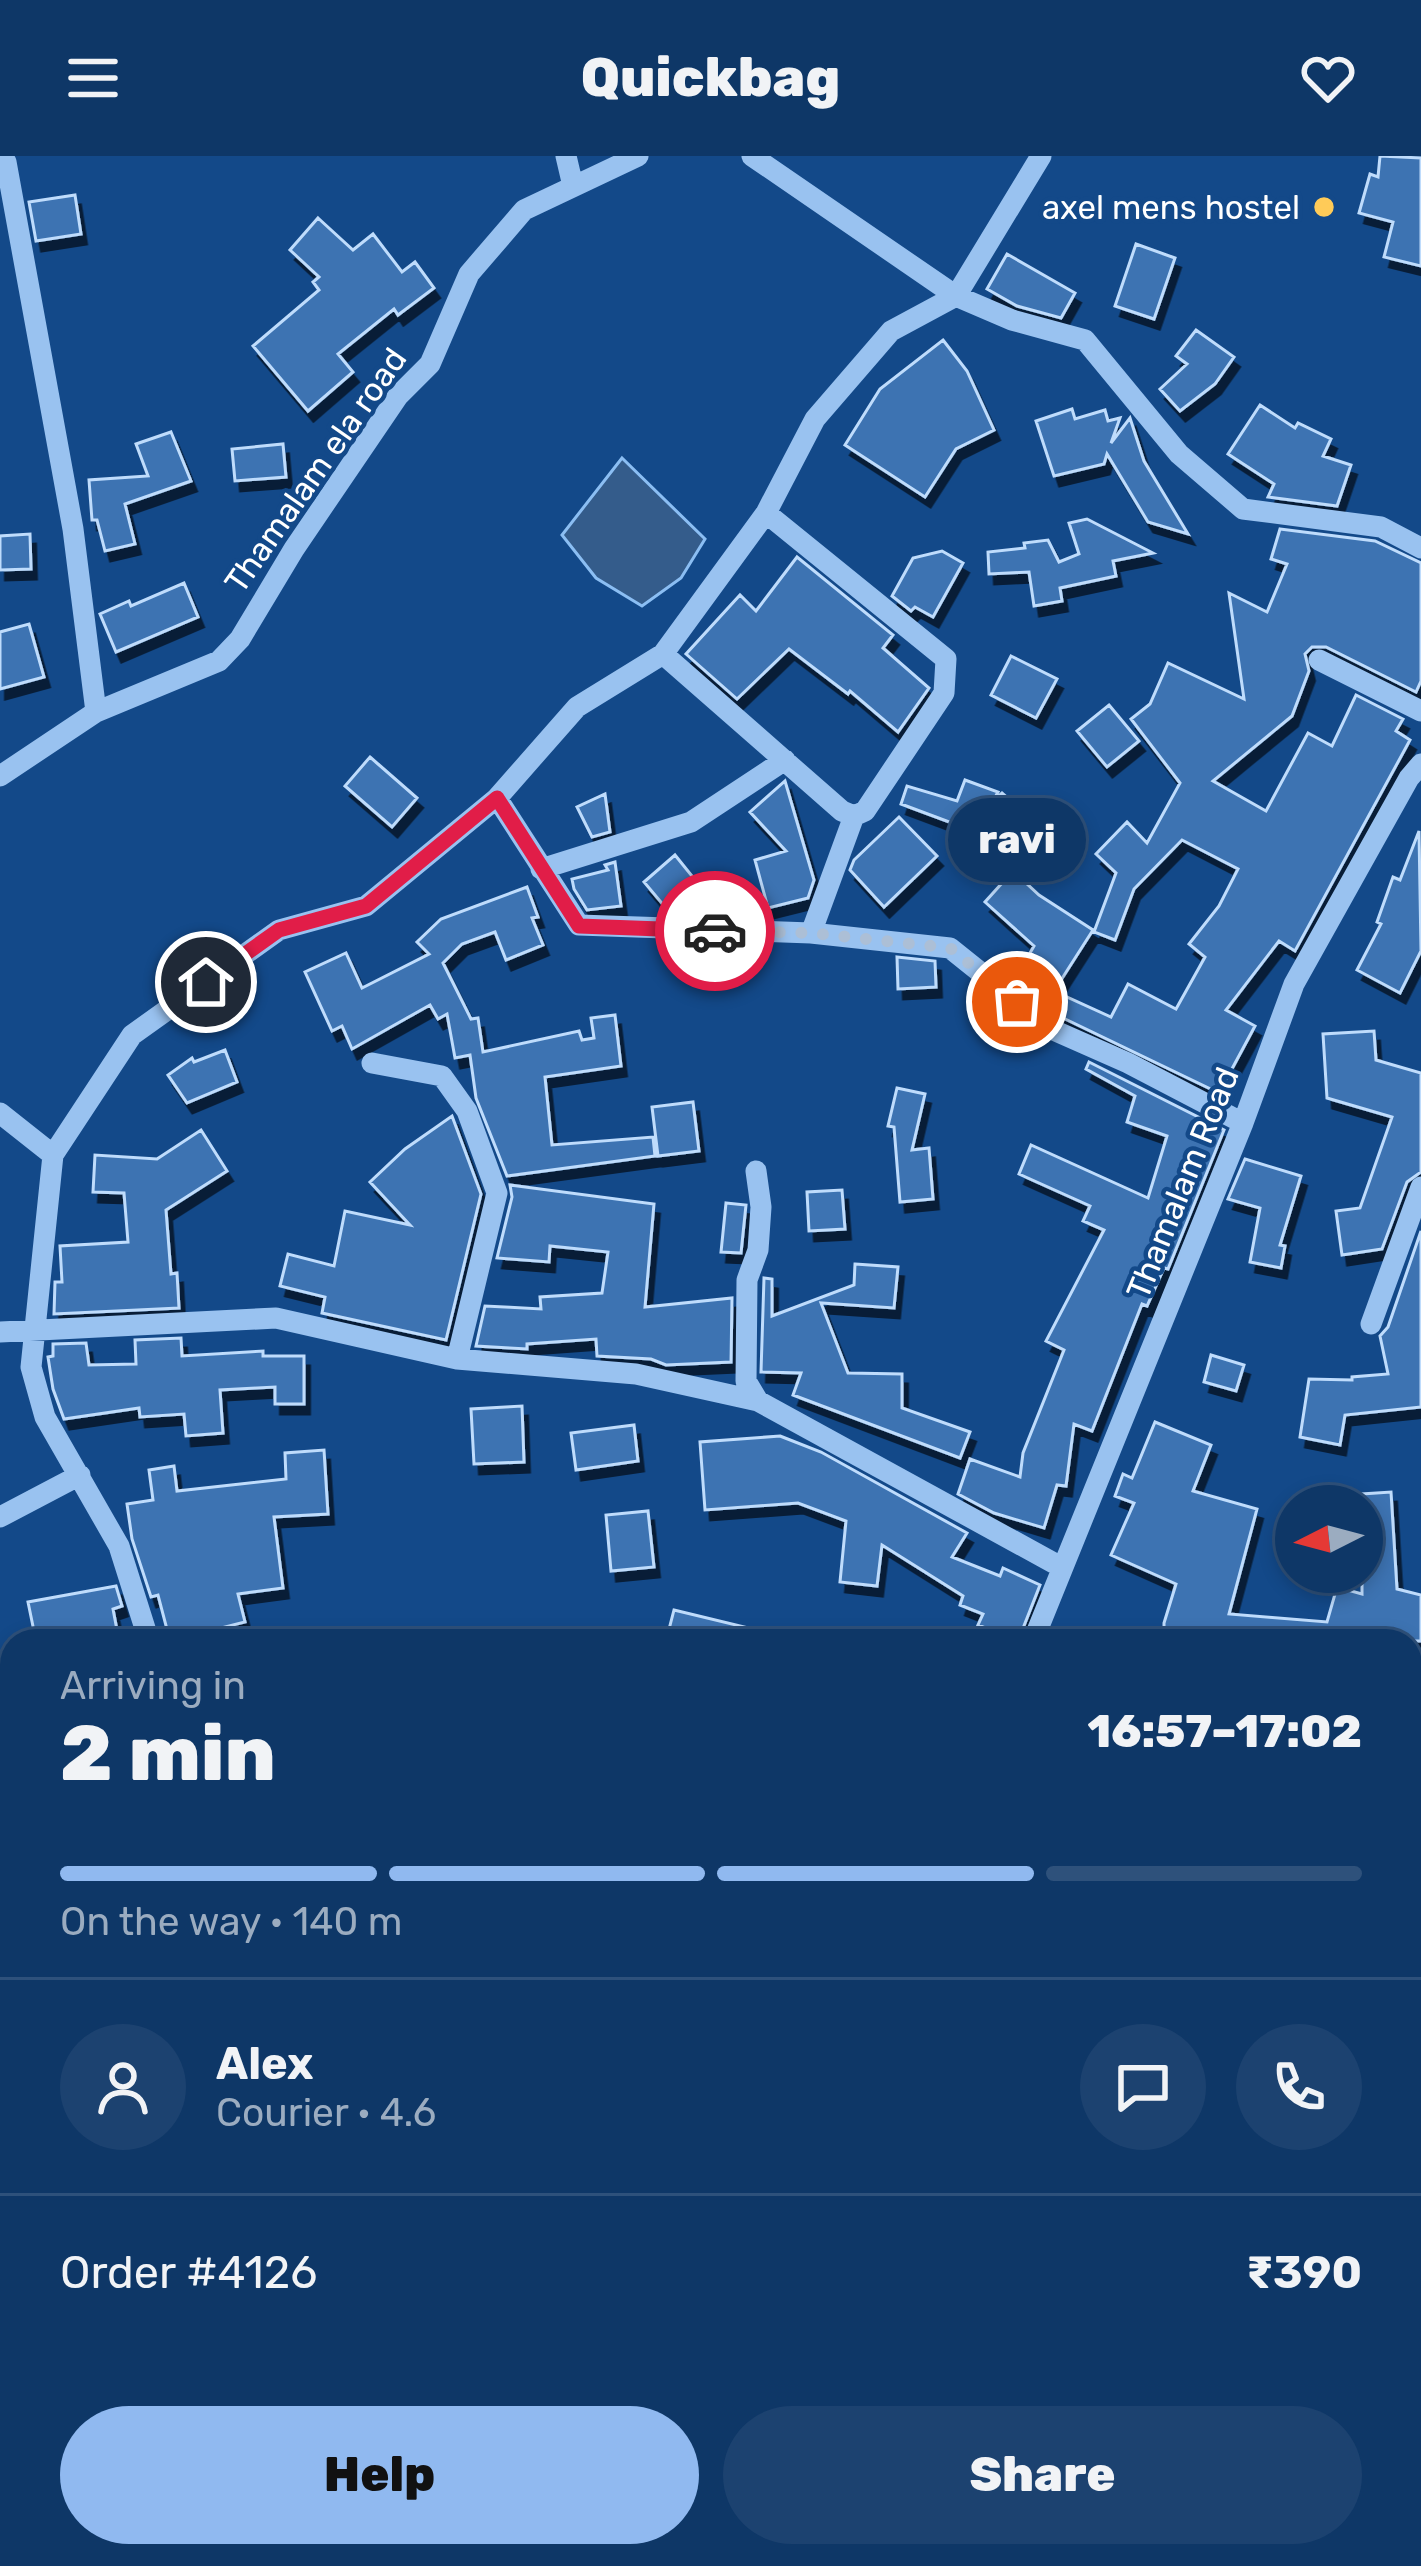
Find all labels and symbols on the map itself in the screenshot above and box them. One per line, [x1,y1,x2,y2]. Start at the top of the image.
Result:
place label: axel mens hostel [1042,188,1300,227]
marker: axel mens hostel [1311,194,1337,220]
street label: Thamalam ela road [216,340,414,600]
callout: ravi [948,798,1086,882]
courier [655,871,775,991]
pin [155,931,257,1033]
pin [966,951,1068,1053]
street label: Thamalam Road [1118,1062,1247,1305]
north arrow [1275,1485,1383,1593]

